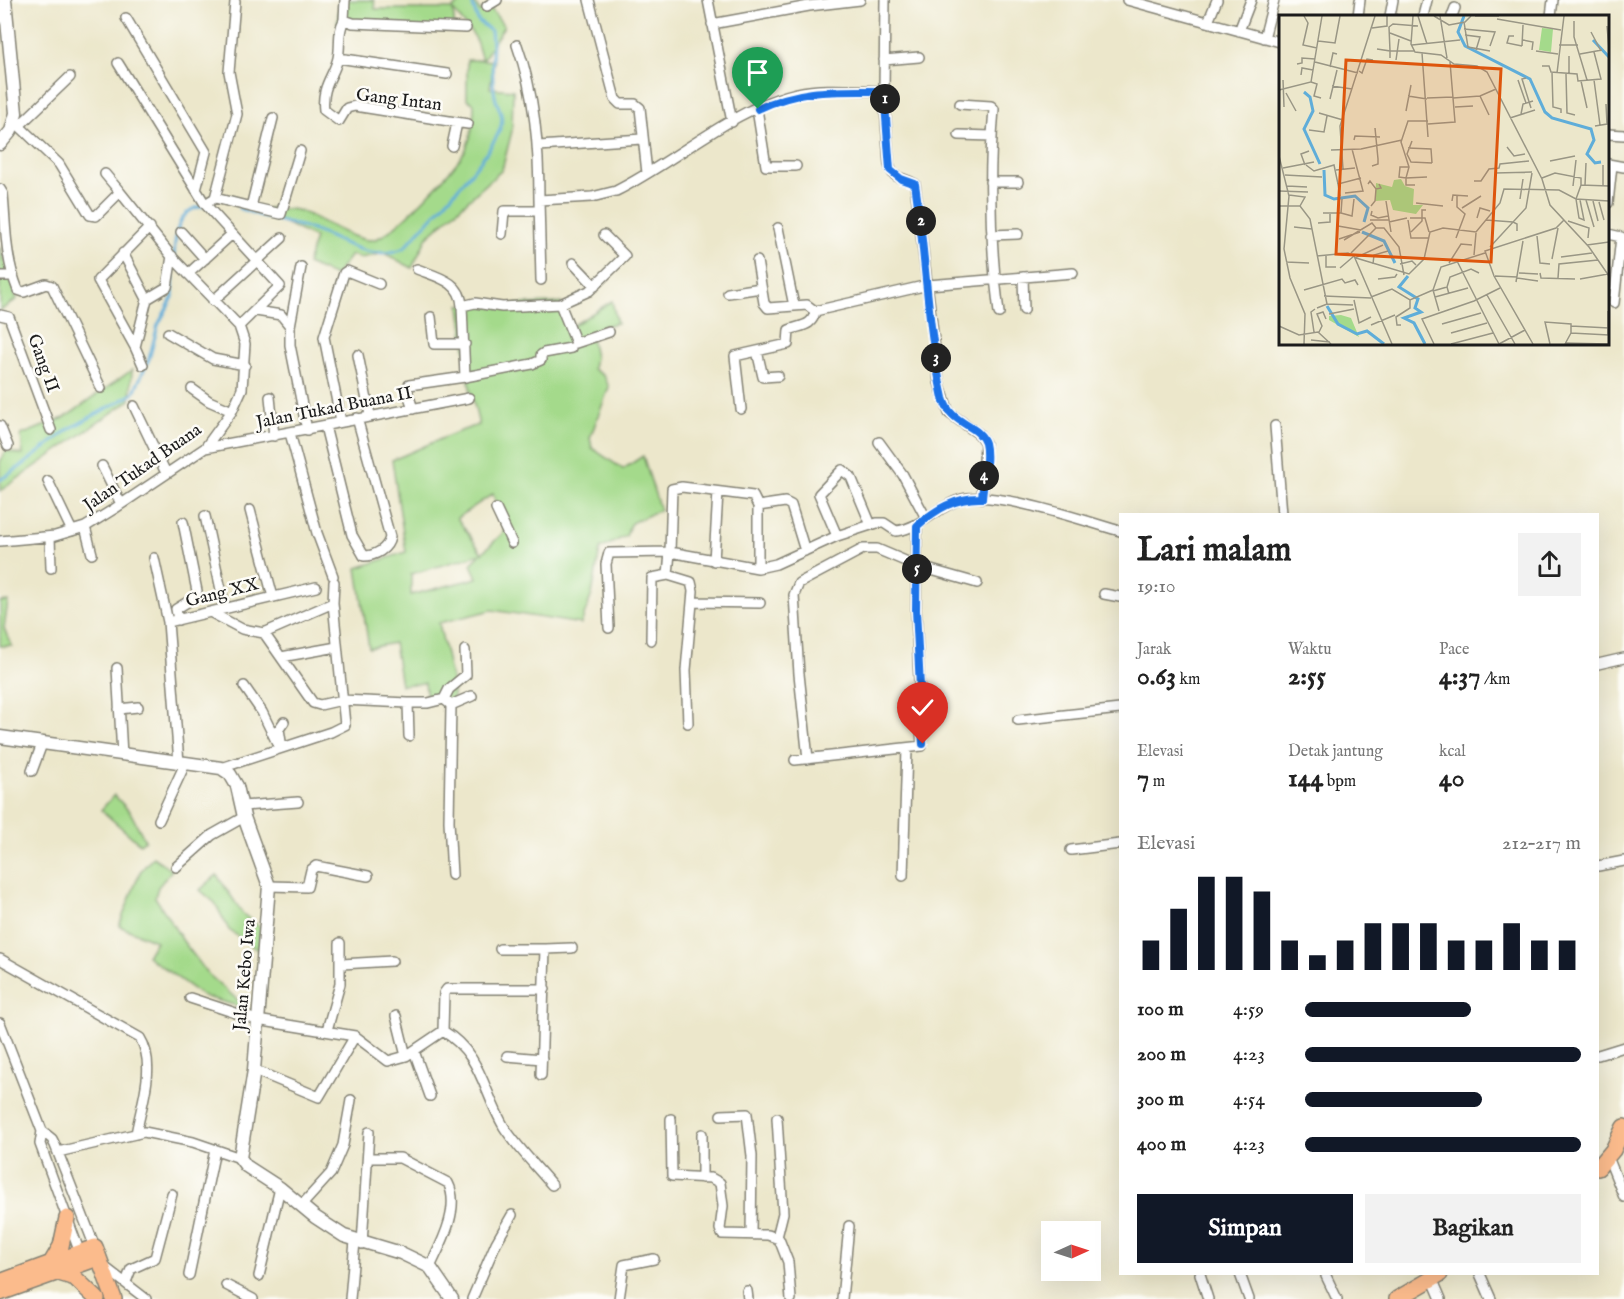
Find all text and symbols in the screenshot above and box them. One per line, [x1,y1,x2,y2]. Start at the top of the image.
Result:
inset map [1279,15,1609,345]
pin [732,47,783,109]
icon: arrive [741,56,774,89]
street label: Gang Intan [355,84,443,117]
pin: 1 [870,84,900,114]
text: 1 [882,89,888,109]
pin: 2 [906,206,936,236]
text: 2 [917,211,925,231]
street label: Gang II [21,331,64,396]
pin: 3 [921,343,951,373]
text: 3 [933,348,939,368]
street label: Jalan Tukad Buana II [252,382,415,435]
street label: Jalan Tukad Buana [78,419,207,519]
pin: 4 [969,461,999,491]
text: 4 [980,466,988,486]
text: Lari malam [1137,530,1291,572]
button: share [1518,533,1581,596]
pin: 5 [902,554,932,584]
text: 5 [914,559,920,579]
street label: Gang XX [183,573,262,614]
text: 19:10 [1137,574,1176,599]
text: Jarak [1137,640,1171,660]
text: Waktu [1288,640,1332,660]
text: Pace [1439,640,1469,660]
text: 0.63 [1137,660,1176,693]
text: 2:55 [1288,660,1326,693]
text: 4:37 [1439,660,1480,693]
text: km [1176,670,1200,690]
text: /km [1480,670,1510,690]
pin [897,682,948,744]
icon: check [906,691,939,724]
text: Elevasi [1137,742,1184,762]
text: Detak jantung [1288,742,1383,762]
text: kcal [1439,742,1466,762]
text: 7 [1137,762,1149,795]
text: 144 [1288,762,1323,795]
text: 40 [1439,762,1465,795]
text: m [1149,772,1165,792]
text: bpm [1323,772,1356,792]
text: Elevasi [1137,831,1195,856]
text: 212–217 m [1502,831,1581,856]
street label: Jalan Kebo Iwa [229,918,262,1034]
text: 100 m [1137,997,1184,1022]
text: 4:59 [1233,997,1264,1022]
text: 200 m [1137,1042,1186,1067]
text: 4:23 [1233,1042,1265,1067]
text: 300 m [1137,1087,1184,1112]
text: 4:54 [1233,1087,1265,1112]
text: 400 m [1137,1132,1186,1157]
text: 4:23 [1233,1132,1265,1157]
button: Simpan [1137,1194,1353,1263]
button: Bagikan [1365,1194,1581,1263]
north arrow [1041,1221,1101,1281]
map controls [1041,1221,1101,1281]

